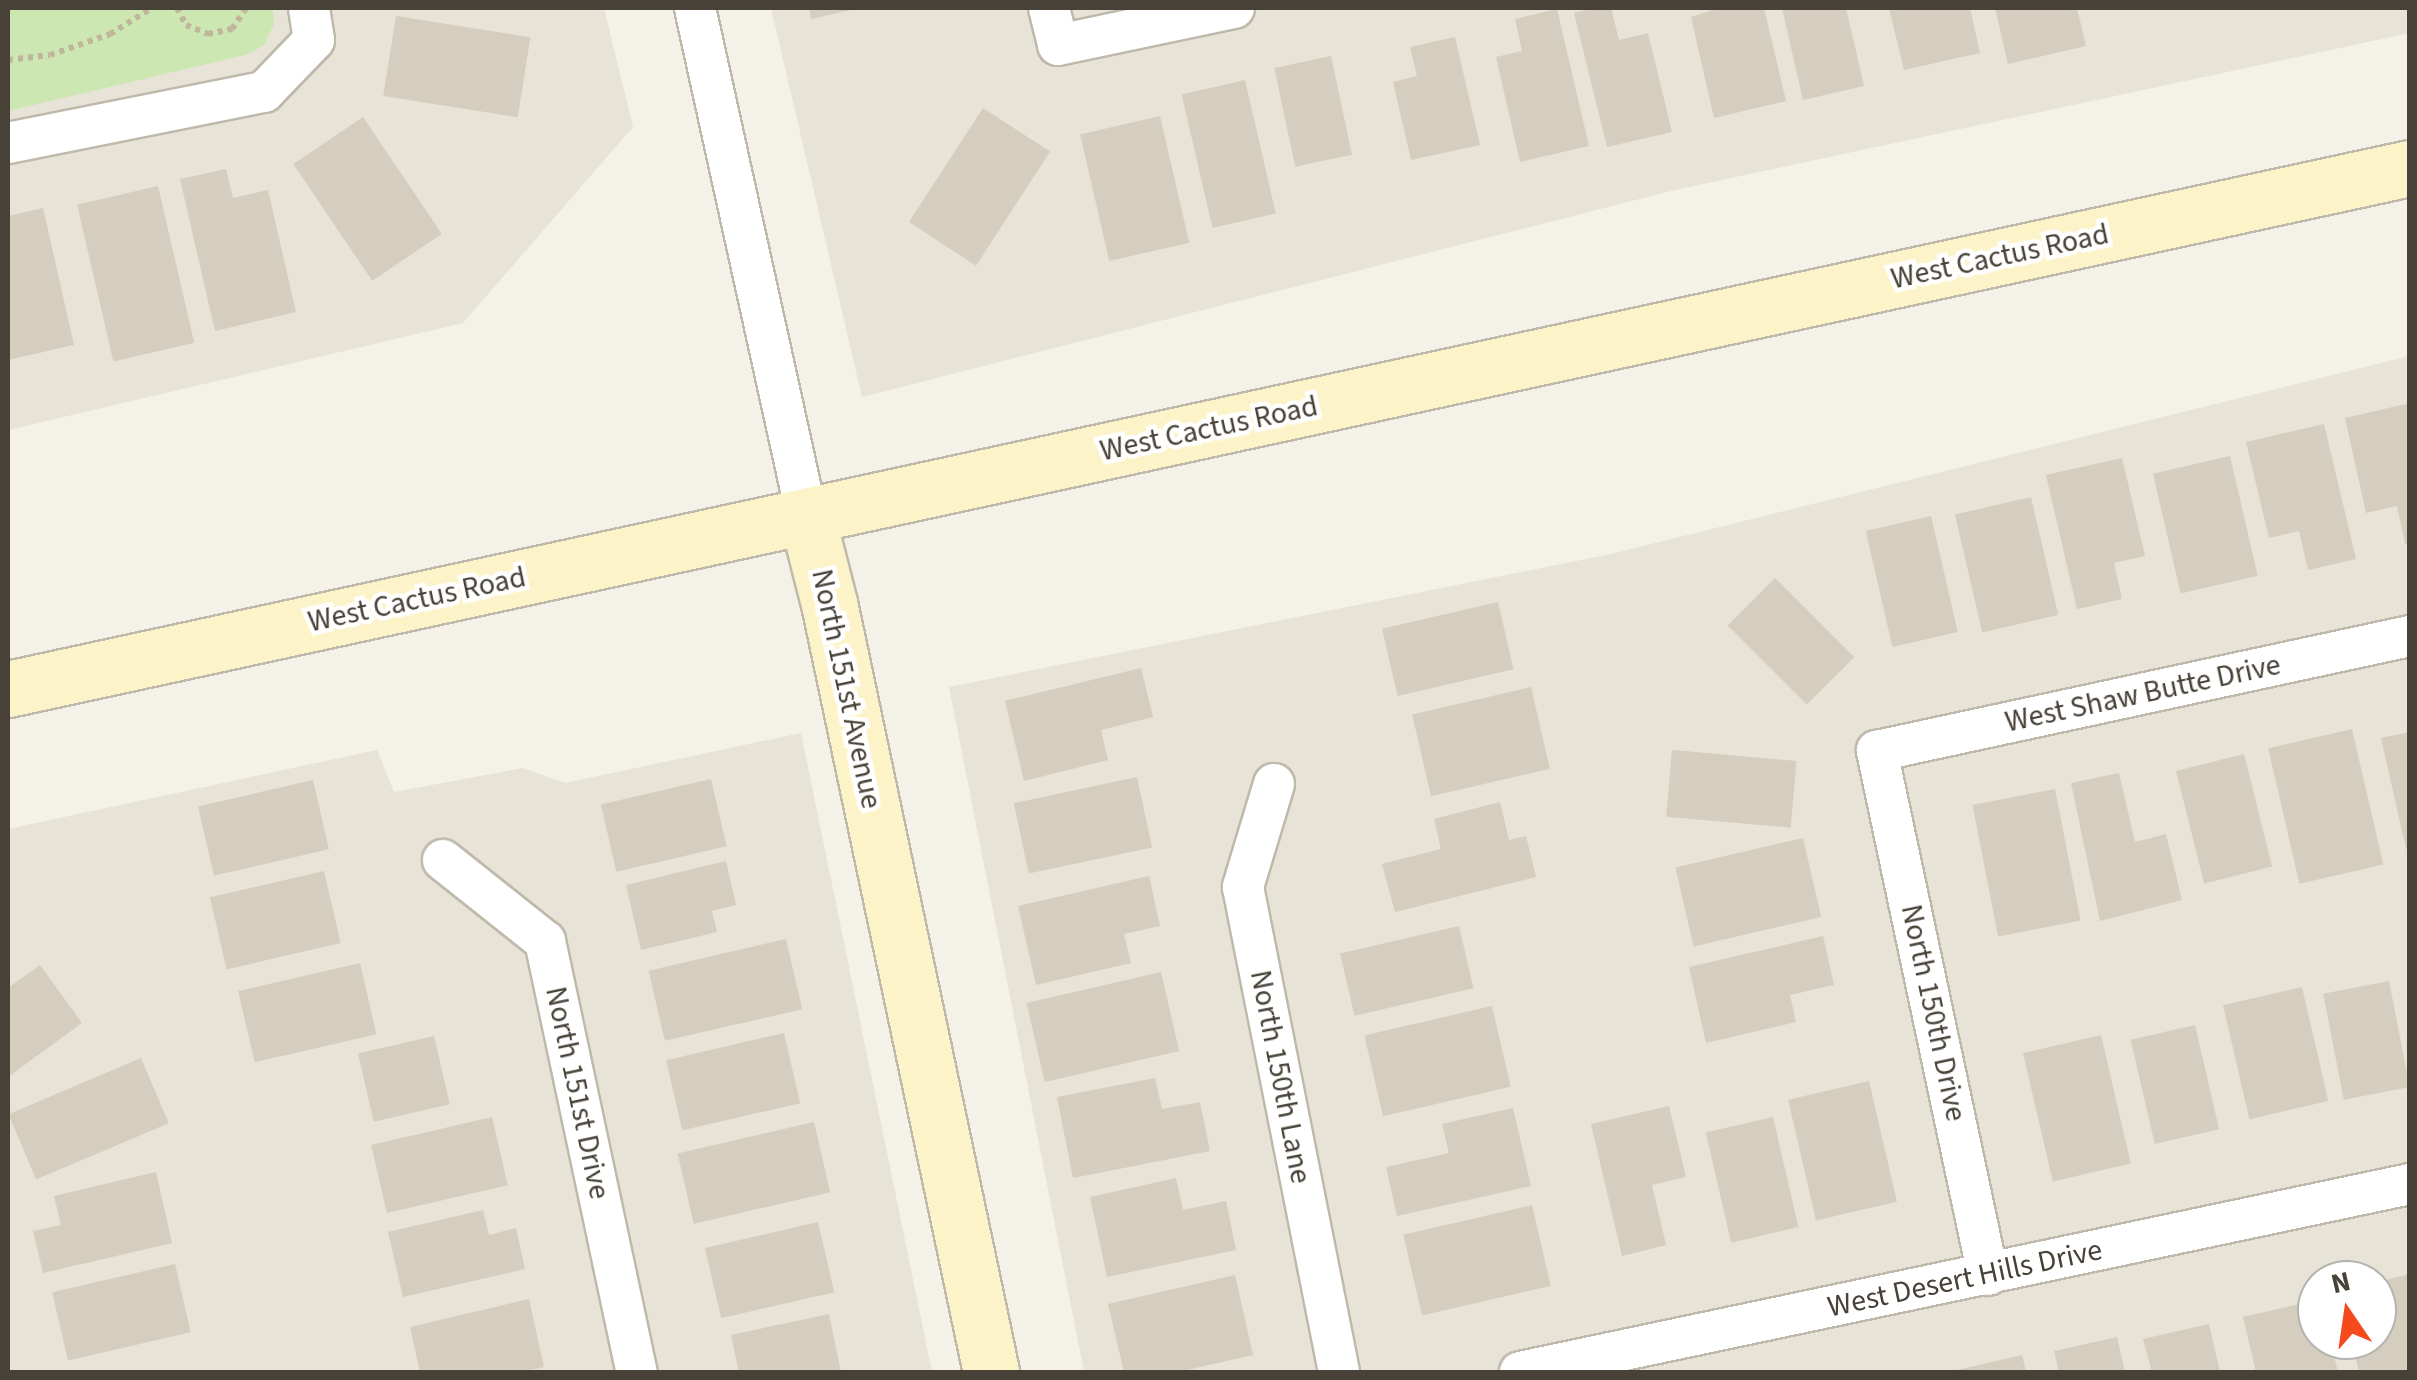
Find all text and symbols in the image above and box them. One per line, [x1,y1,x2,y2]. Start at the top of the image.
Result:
street label: West Cactus Road [1888,216,2112,298]
street label: West Cactus Road [1097,388,1321,470]
street label: West Cactus Road [305,559,529,641]
street label: North 151st Avenue [803,566,889,812]
street label: West Shaw Butte Drive [2002,647,2284,741]
street label: North 150th Drive [1892,901,1974,1125]
street label: North 150th Lane [1242,967,1318,1187]
street label: North 151st Drive [537,983,617,1203]
street label: West Desert Hills Drive [1824,1232,2106,1326]
north arrow [2297,1260,2397,1360]
text: N [2327,1261,2354,1304]

